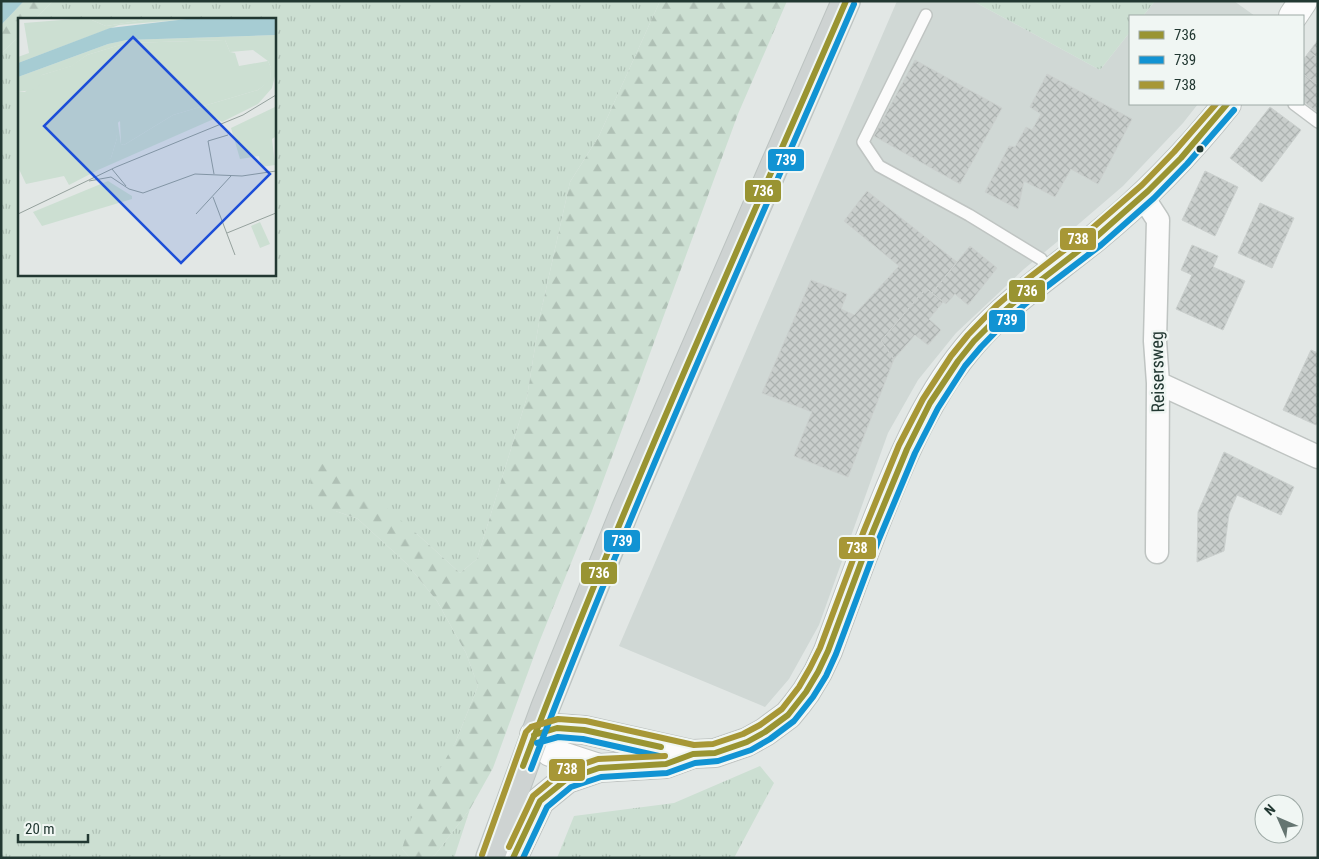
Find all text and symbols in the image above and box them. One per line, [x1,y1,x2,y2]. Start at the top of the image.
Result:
legend [1129,15,1304,105]
inset map [18,18,275,275]
text: 736 [1174,26,1196,44]
text: 739 [1174,51,1196,69]
text: 738 [1174,76,1196,94]
unlabelled marker [1195,144,1205,154]
line badge: 739 [767,148,805,172]
text: 739 [775,152,797,168]
line badge: 736 [744,179,782,203]
text: 736 [752,183,774,199]
line badge: 738 [1059,227,1097,251]
text: 738 [1067,231,1089,247]
line badge: 736 [1008,279,1046,303]
text: 736 [1016,283,1038,299]
line badge: 739 [988,309,1026,333]
text: 739 [996,312,1018,328]
street label: Reisersweg [1146,331,1168,413]
line badge: 739 [603,529,641,553]
text: 739 [611,533,633,549]
line badge: 738 [838,536,877,560]
text: 738 [846,540,868,556]
line badge: 736 [580,561,618,585]
text: 736 [588,565,610,581]
line badge: 738 [548,758,586,782]
text: 738 [556,761,578,777]
north arrow [1254,794,1304,844]
text: N [1261,801,1278,818]
scale bar [18,812,88,844]
text: 20 m [25,820,55,838]

